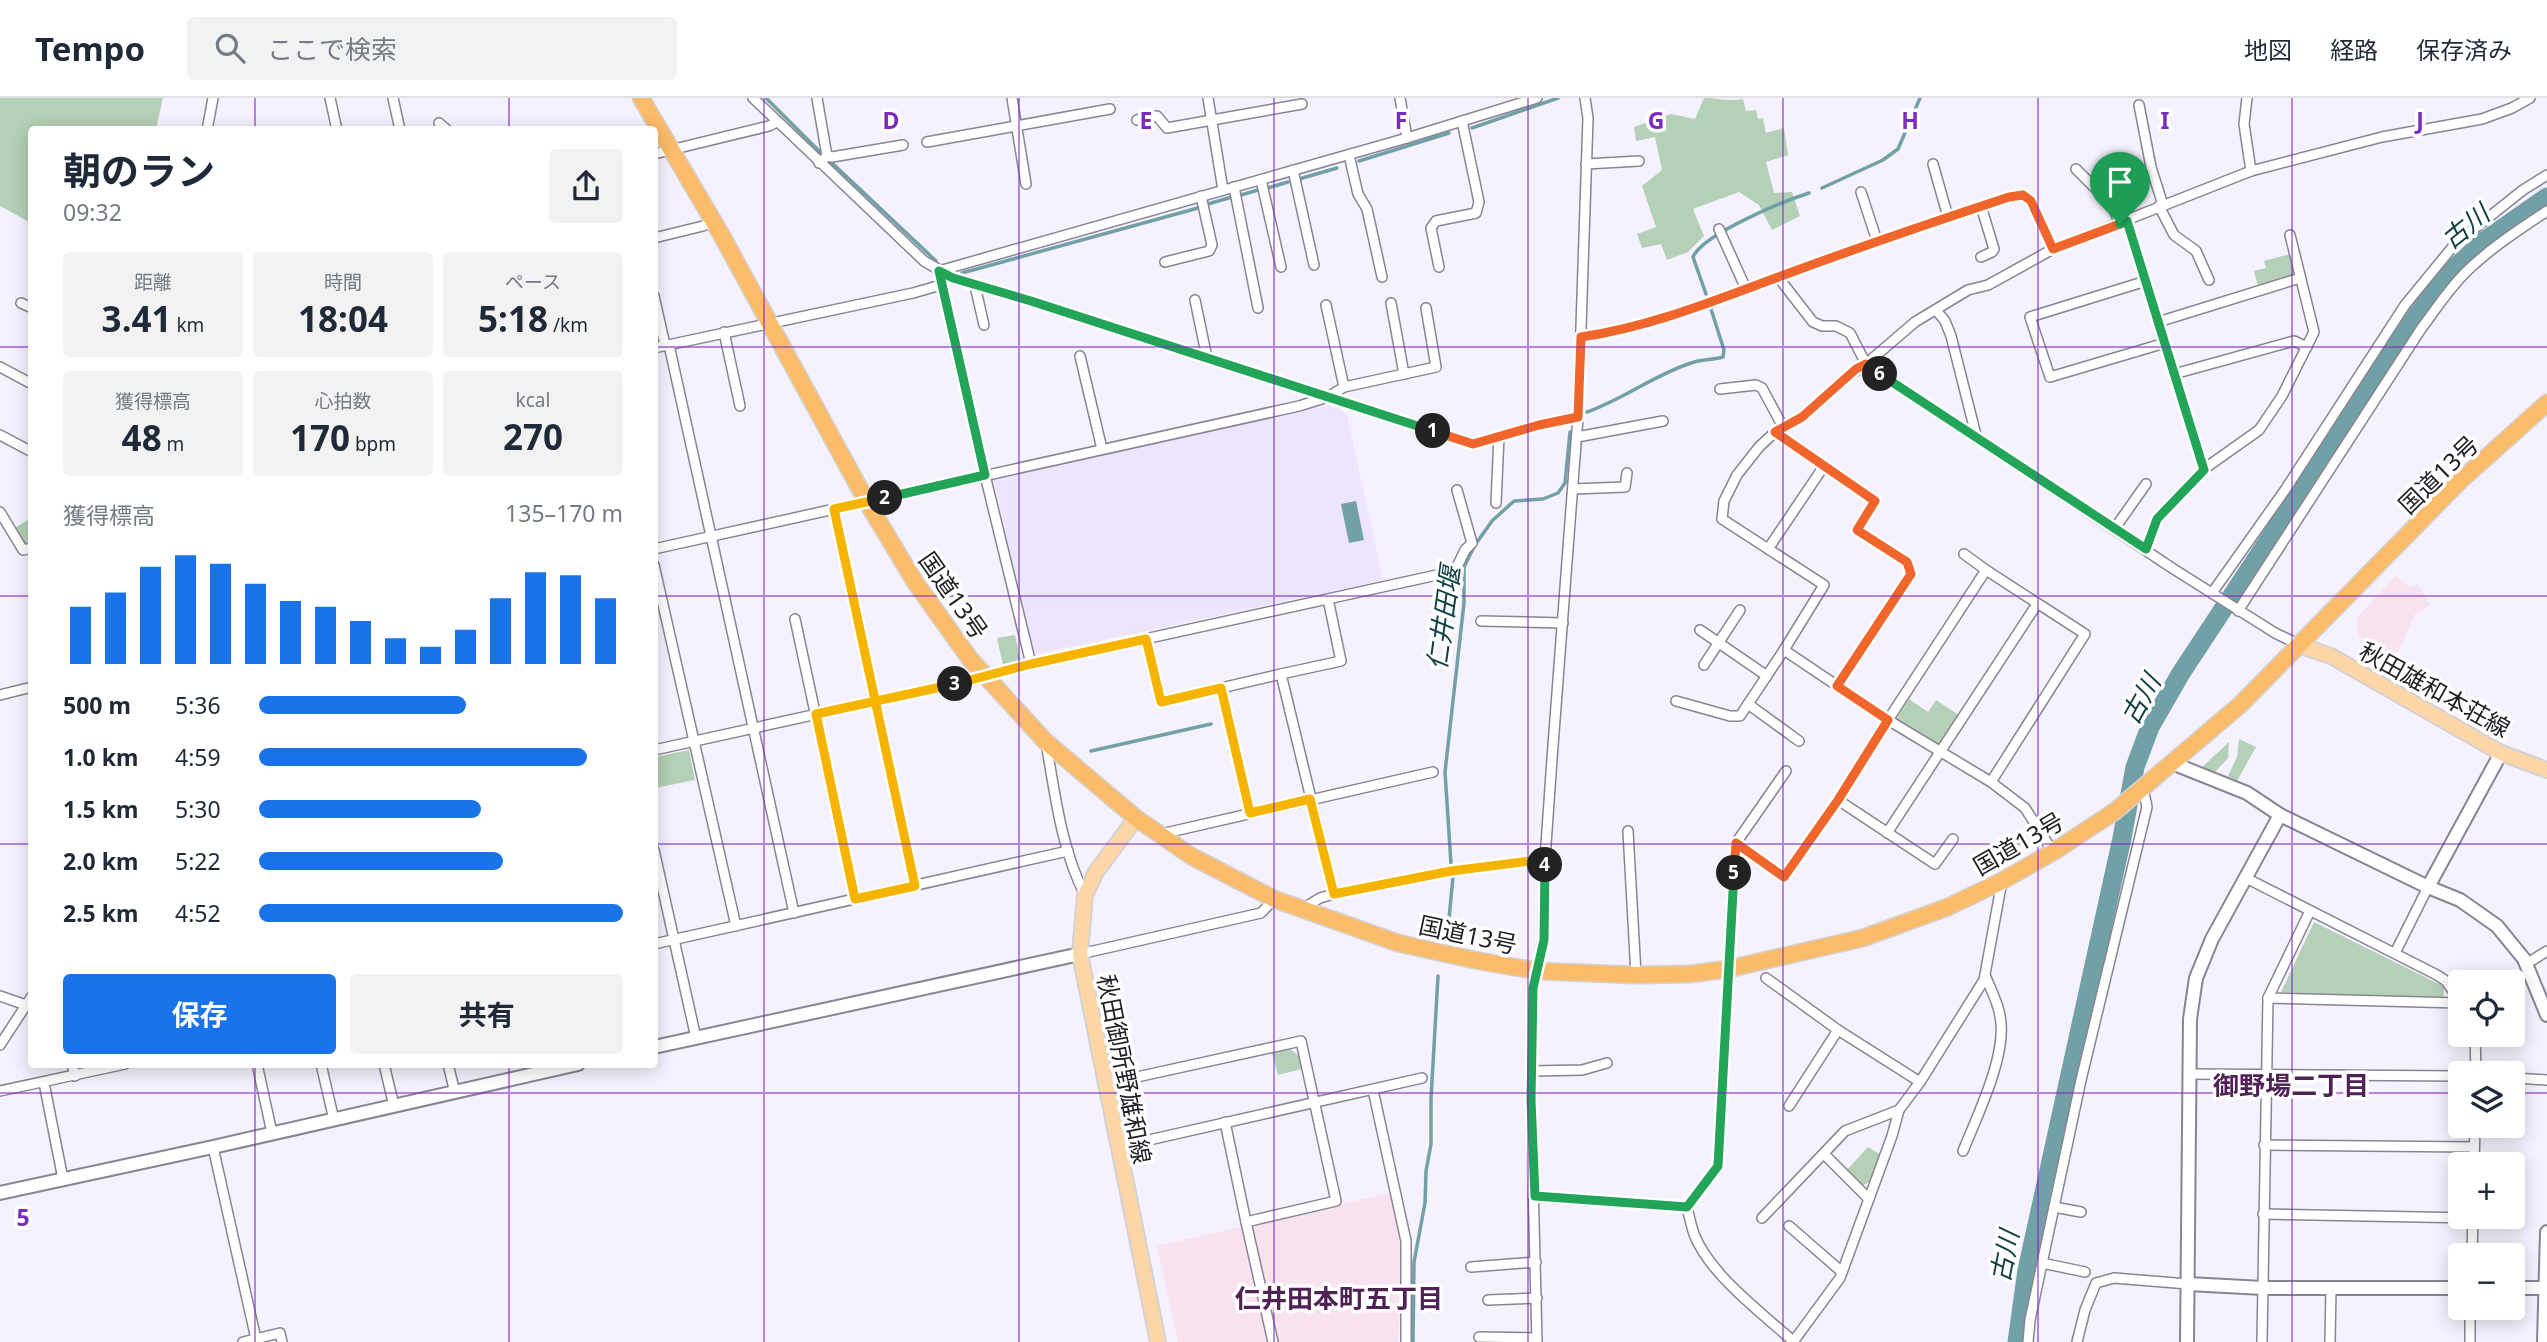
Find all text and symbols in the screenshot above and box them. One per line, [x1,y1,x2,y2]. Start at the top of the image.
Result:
search box [187,17,677,80]
text: Tempo [35,26,145,71]
icon: search [211,29,249,67]
text: ここで検索 [267,31,397,67]
text: 地図 [2244,33,2292,66]
text: 経路 [2330,33,2378,66]
text: 保存済み [2416,33,2512,66]
text: D [883,104,899,136]
text: E [1140,104,1152,136]
text: F [1395,104,1407,136]
text: G [1648,104,1664,136]
text: H [1901,104,1919,136]
text: I [2161,104,2170,136]
text: J [2414,104,2424,136]
text: 朝のラン [63,144,215,196]
button: share [549,149,623,223]
pin [2090,152,2150,224]
icon: arrive [2101,163,2139,201]
water label: 古川 [2433,194,2499,256]
text: 09:32 [63,196,122,228]
text: 距離 [134,269,172,295]
text: 時間 [324,269,362,295]
text: ペース [505,269,561,295]
text: 3.41 [102,295,172,342]
text: 18:04 [298,295,388,342]
text: 5:18 [478,295,548,342]
text: km [172,312,204,338]
text: /km [548,312,588,338]
pin: 6 [1862,356,1898,392]
text: 6 [1874,360,1885,386]
text: kcal [516,387,550,413]
text: 獲得標高 [115,388,191,414]
text: 心拍数 [314,388,372,414]
text: 270 [503,413,563,460]
text: 48 [122,414,162,461]
text: 170 [290,414,350,461]
pin: 1 [1416,414,1450,448]
text: 1 [1427,417,1438,443]
street label: 国道13号 [2391,428,2485,520]
text: m [162,431,184,457]
text: bpm [350,431,396,457]
pin: 2 [868,480,903,516]
text: 2 [879,484,890,510]
text: 135–170 m [505,497,623,529]
text: 獲得標高 [63,499,155,531]
street label: 国道13号 [912,545,996,645]
water label: 仁井田堰 [1418,560,1469,672]
street label: 秋田雄和本荘線 [2354,634,2516,744]
water label: 古川 [2112,665,2170,730]
pin: 3 [937,666,972,702]
text: 3 [949,670,960,696]
text: 500 m [63,689,131,721]
text: 5:36 [175,689,221,721]
text: 1.0 km [63,741,138,773]
text: 4:59 [175,741,221,773]
text: 1.5 km [63,793,138,825]
text: 5:30 [175,793,221,825]
street label: 国道13号 [1967,804,2069,882]
text: 2.0 km [63,845,138,877]
text: 5:22 [175,845,221,877]
pin: 4 [1528,848,1562,882]
text: 4 [1539,851,1550,877]
pin: 5 [1716,856,1752,890]
text: 5 [1728,859,1739,885]
text: 2.5 km [63,897,138,929]
text: 4:52 [175,897,221,929]
street label: 国道13号 [1416,908,1520,960]
map controls [2448,970,2525,1320]
button: locate [2448,970,2525,1047]
street label: 秋田御所野雄和線 [1090,972,1160,1166]
button: 保存 [63,974,336,1054]
button: 共有 [350,974,623,1054]
button: layers [2448,1061,2525,1138]
district label: 御野場二丁目 [2213,1067,2369,1103]
button: + [2448,1152,2525,1229]
text: 5 [16,1201,30,1233]
water label: 古川 [1981,1224,2027,1285]
button: − [2448,1243,2525,1320]
district label: 仁井田本町五丁目 [1235,1280,1443,1316]

